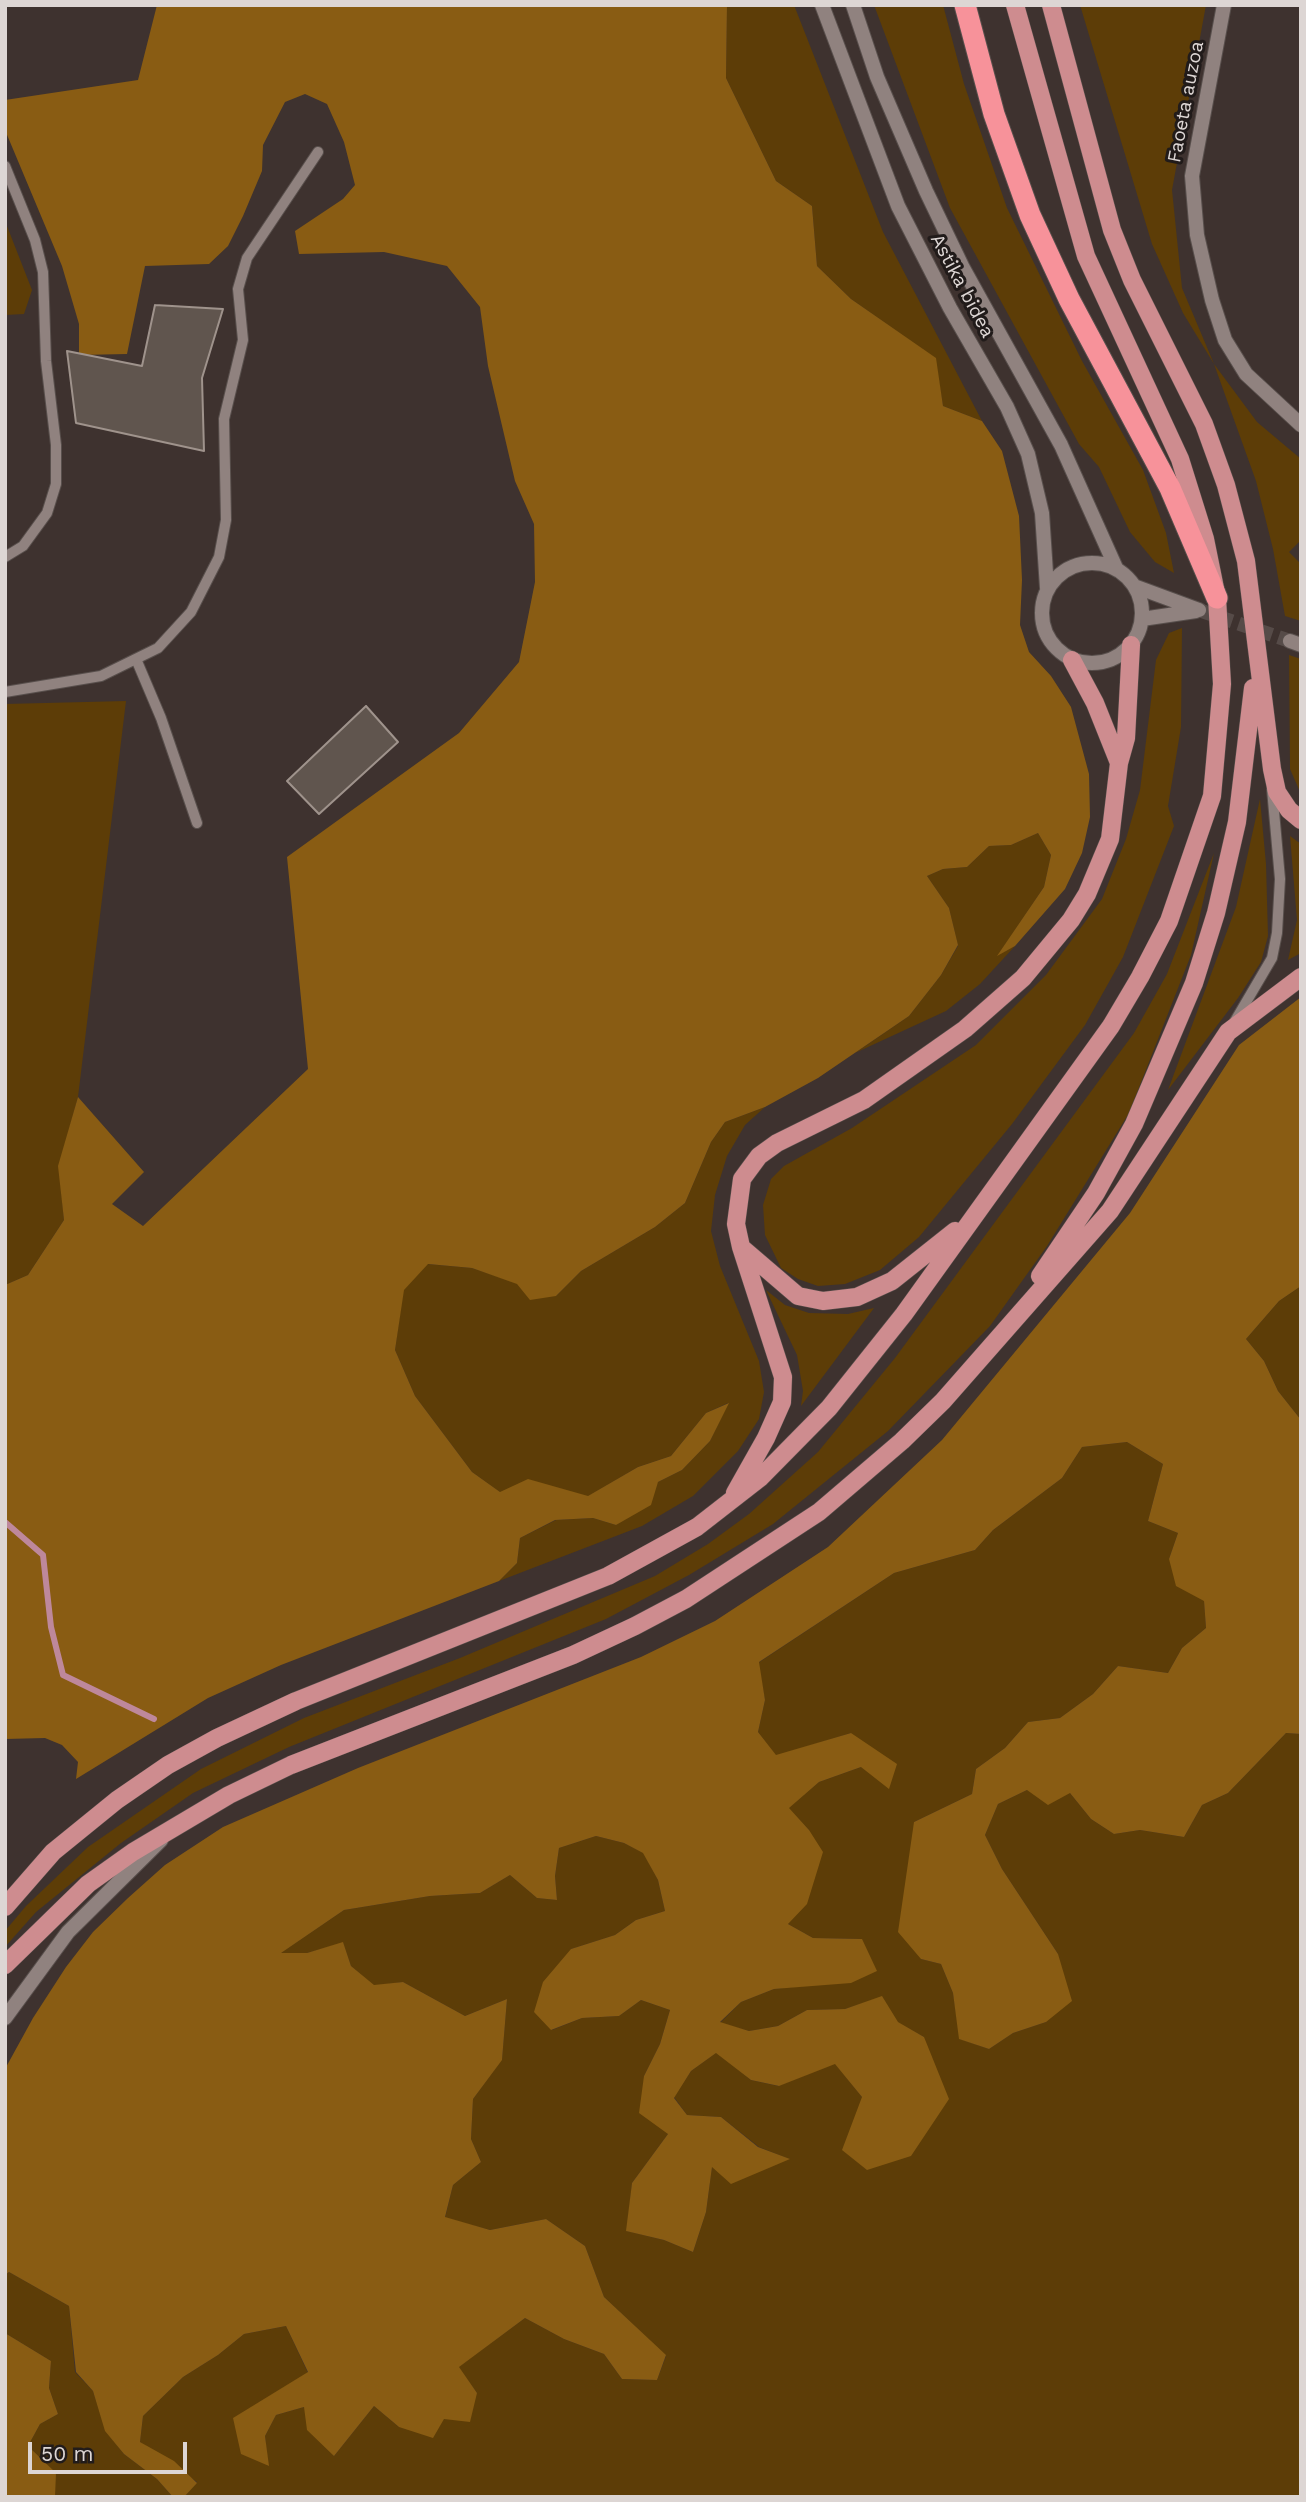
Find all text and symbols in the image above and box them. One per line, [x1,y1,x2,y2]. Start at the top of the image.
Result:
street label: Faoeta auzoa [1163,39,1209,165]
street label: Astika bidea [925,230,999,342]
scale bar [32,2428,191,2472]
text: 50 m [41,2441,93,2466]

